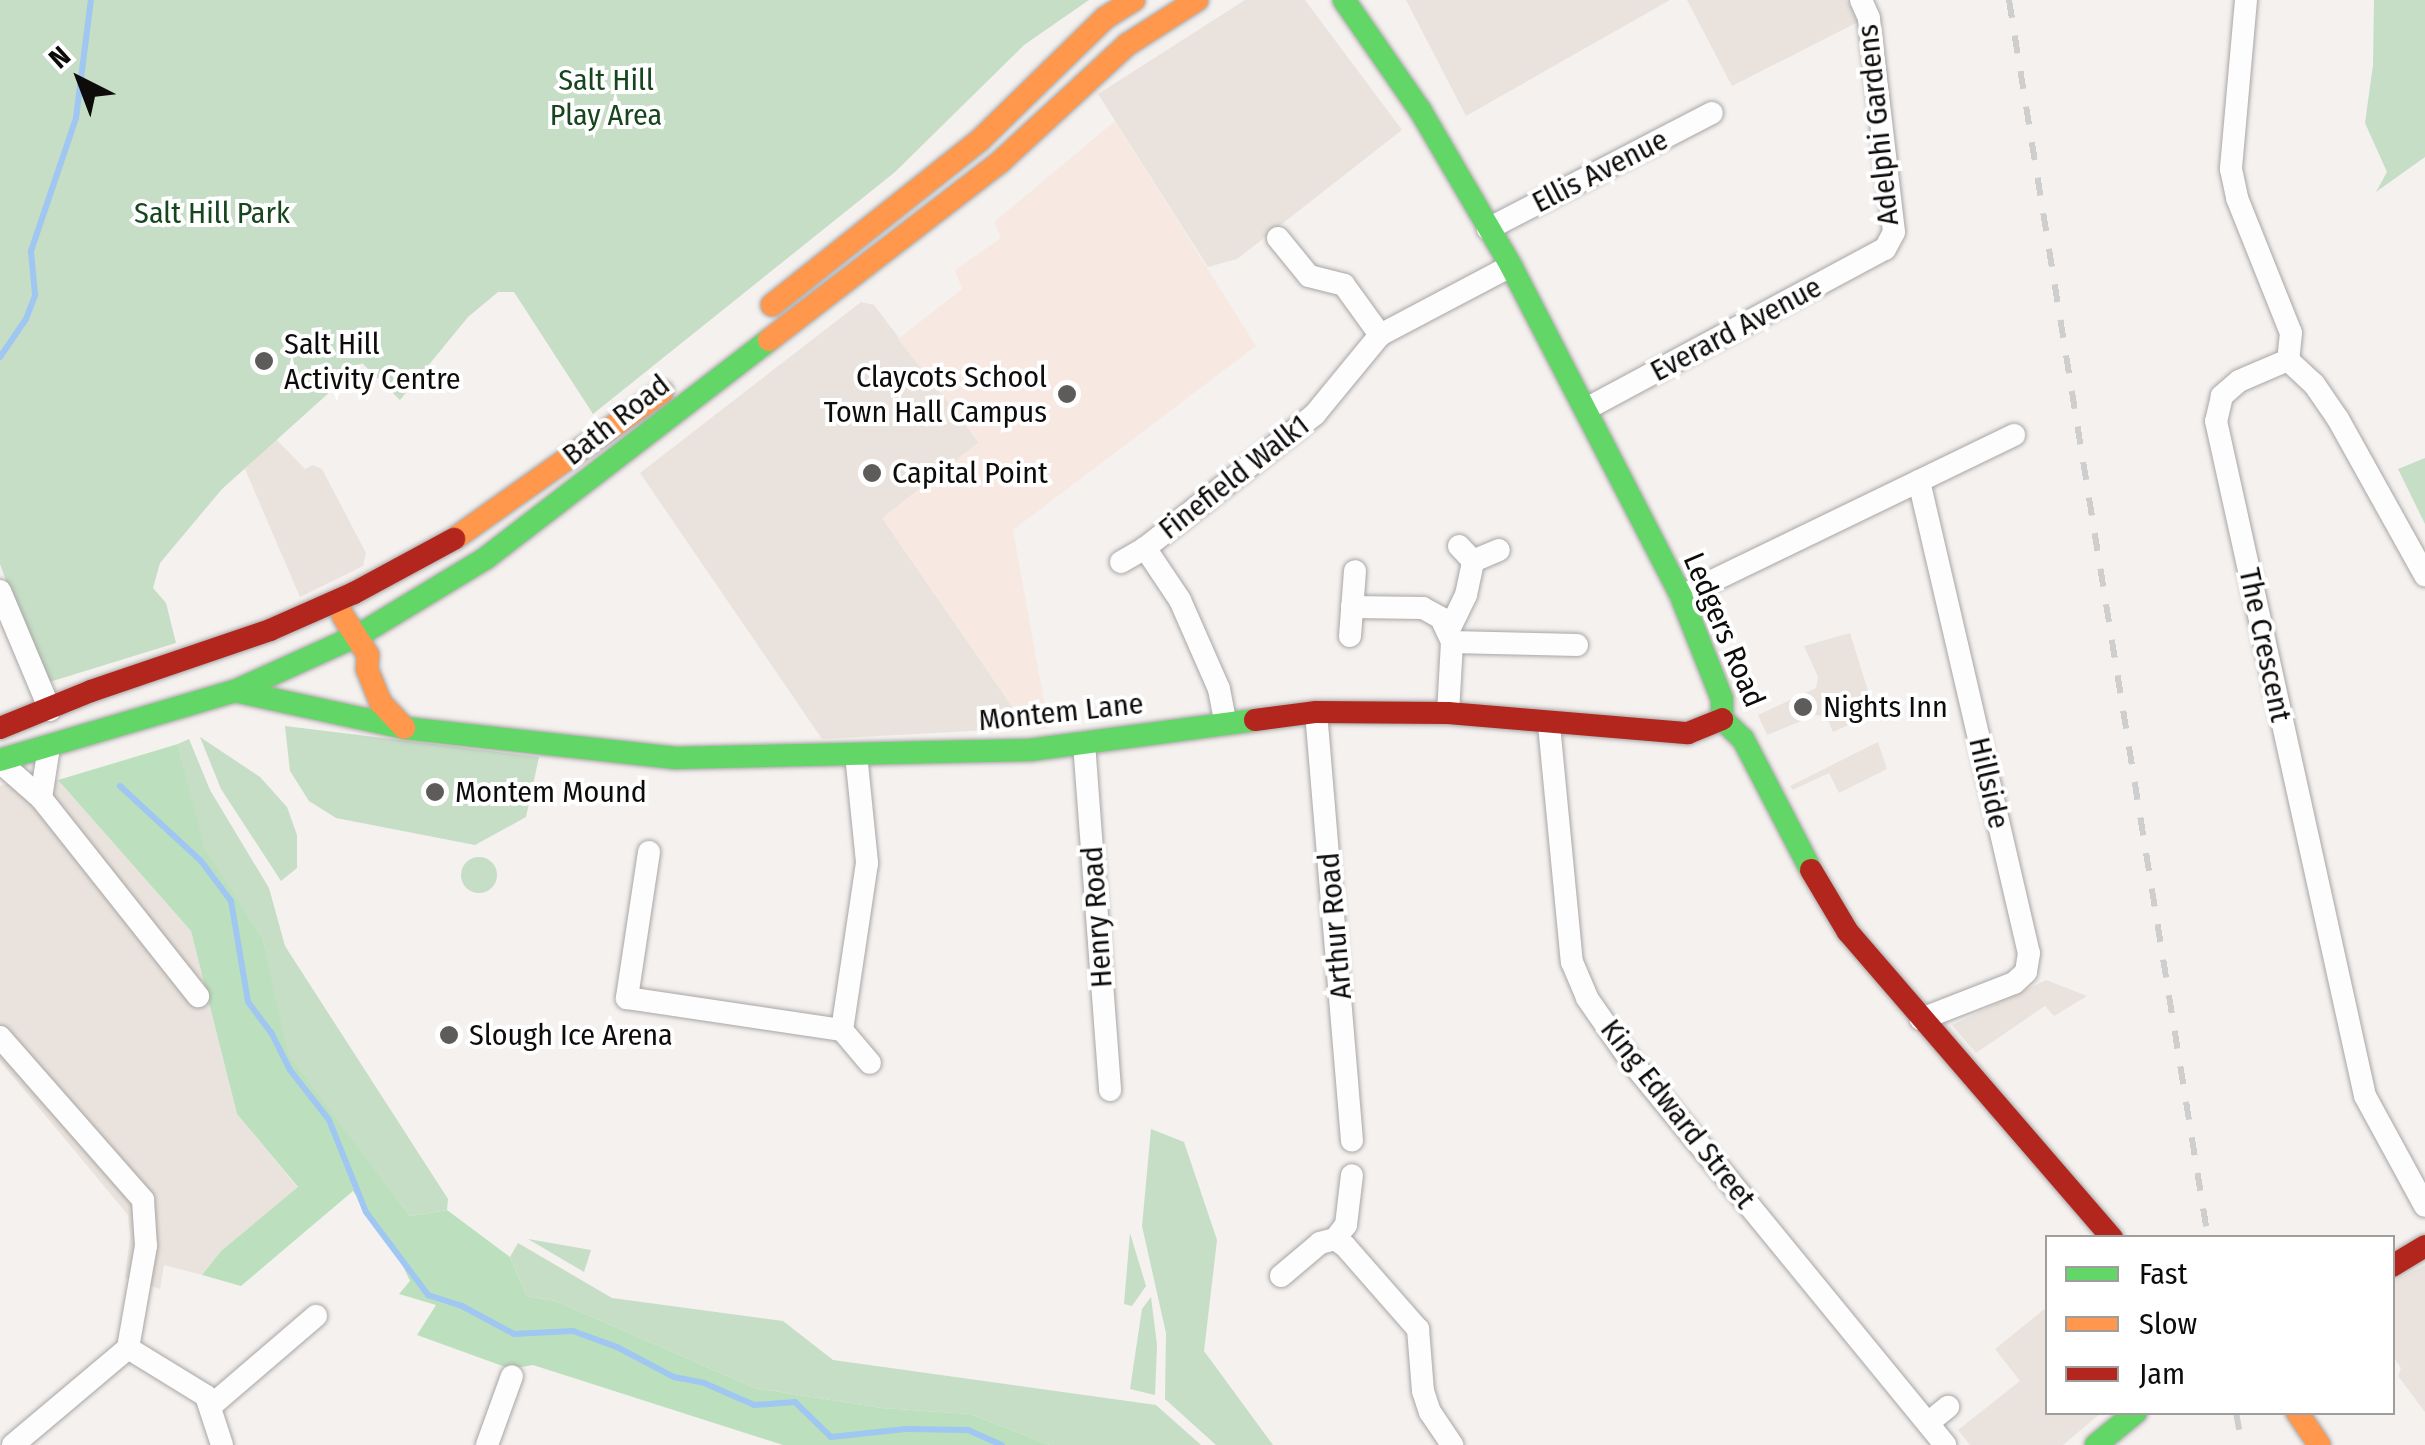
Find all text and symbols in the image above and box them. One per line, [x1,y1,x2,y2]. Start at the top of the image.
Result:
street label: Adelphi Gardens [1850,23,1906,227]
north arrow [30,30,130,130]
text: N [42,39,77,75]
park label: Salt Hill Play Area [550,62,662,132]
street label: Ellis Avenue [1526,122,1674,220]
park label: Salt Hill Park [134,195,290,231]
street label: Everard Avenue [1644,269,1828,389]
place label: Salt Hill Activity Centre [284,326,461,396]
marker: Salt Hill Activity Centre [253,350,275,372]
place label: Claycots School Town Hall Campus [824,359,1047,430]
street label: Bath Road [555,367,677,473]
marker: Claycots School Town Hall Campus [1056,383,1078,405]
street label: Finefield Walk1 [1152,407,1316,547]
place label: Capital Point [892,455,1048,491]
marker: Capital Point [861,462,883,484]
street label: Ledgers Road [1675,547,1773,713]
street label: The Crescent [2231,565,2299,725]
street label: Montem Lane [977,685,1145,739]
place label: Nights Inn [1823,689,1948,725]
marker: Nights Inn [1792,696,1814,718]
street label: Hillside [1961,734,2017,832]
place label: Montem Mound [455,774,647,810]
marker: Montem Mound [424,781,446,803]
street label: Henry Road [1074,845,1120,989]
street label: Arthur Road [1311,851,1359,1001]
street label: King Edward Street [1593,1012,1763,1216]
place label: Slough Ice Arena [469,1017,673,1053]
marker: Slough Ice Arena [438,1024,460,1046]
legend [2045,1235,2395,1415]
text: Fast [2139,1256,2187,1292]
text: Slow [2139,1306,2197,1342]
text: Jam [2139,1356,2185,1392]

